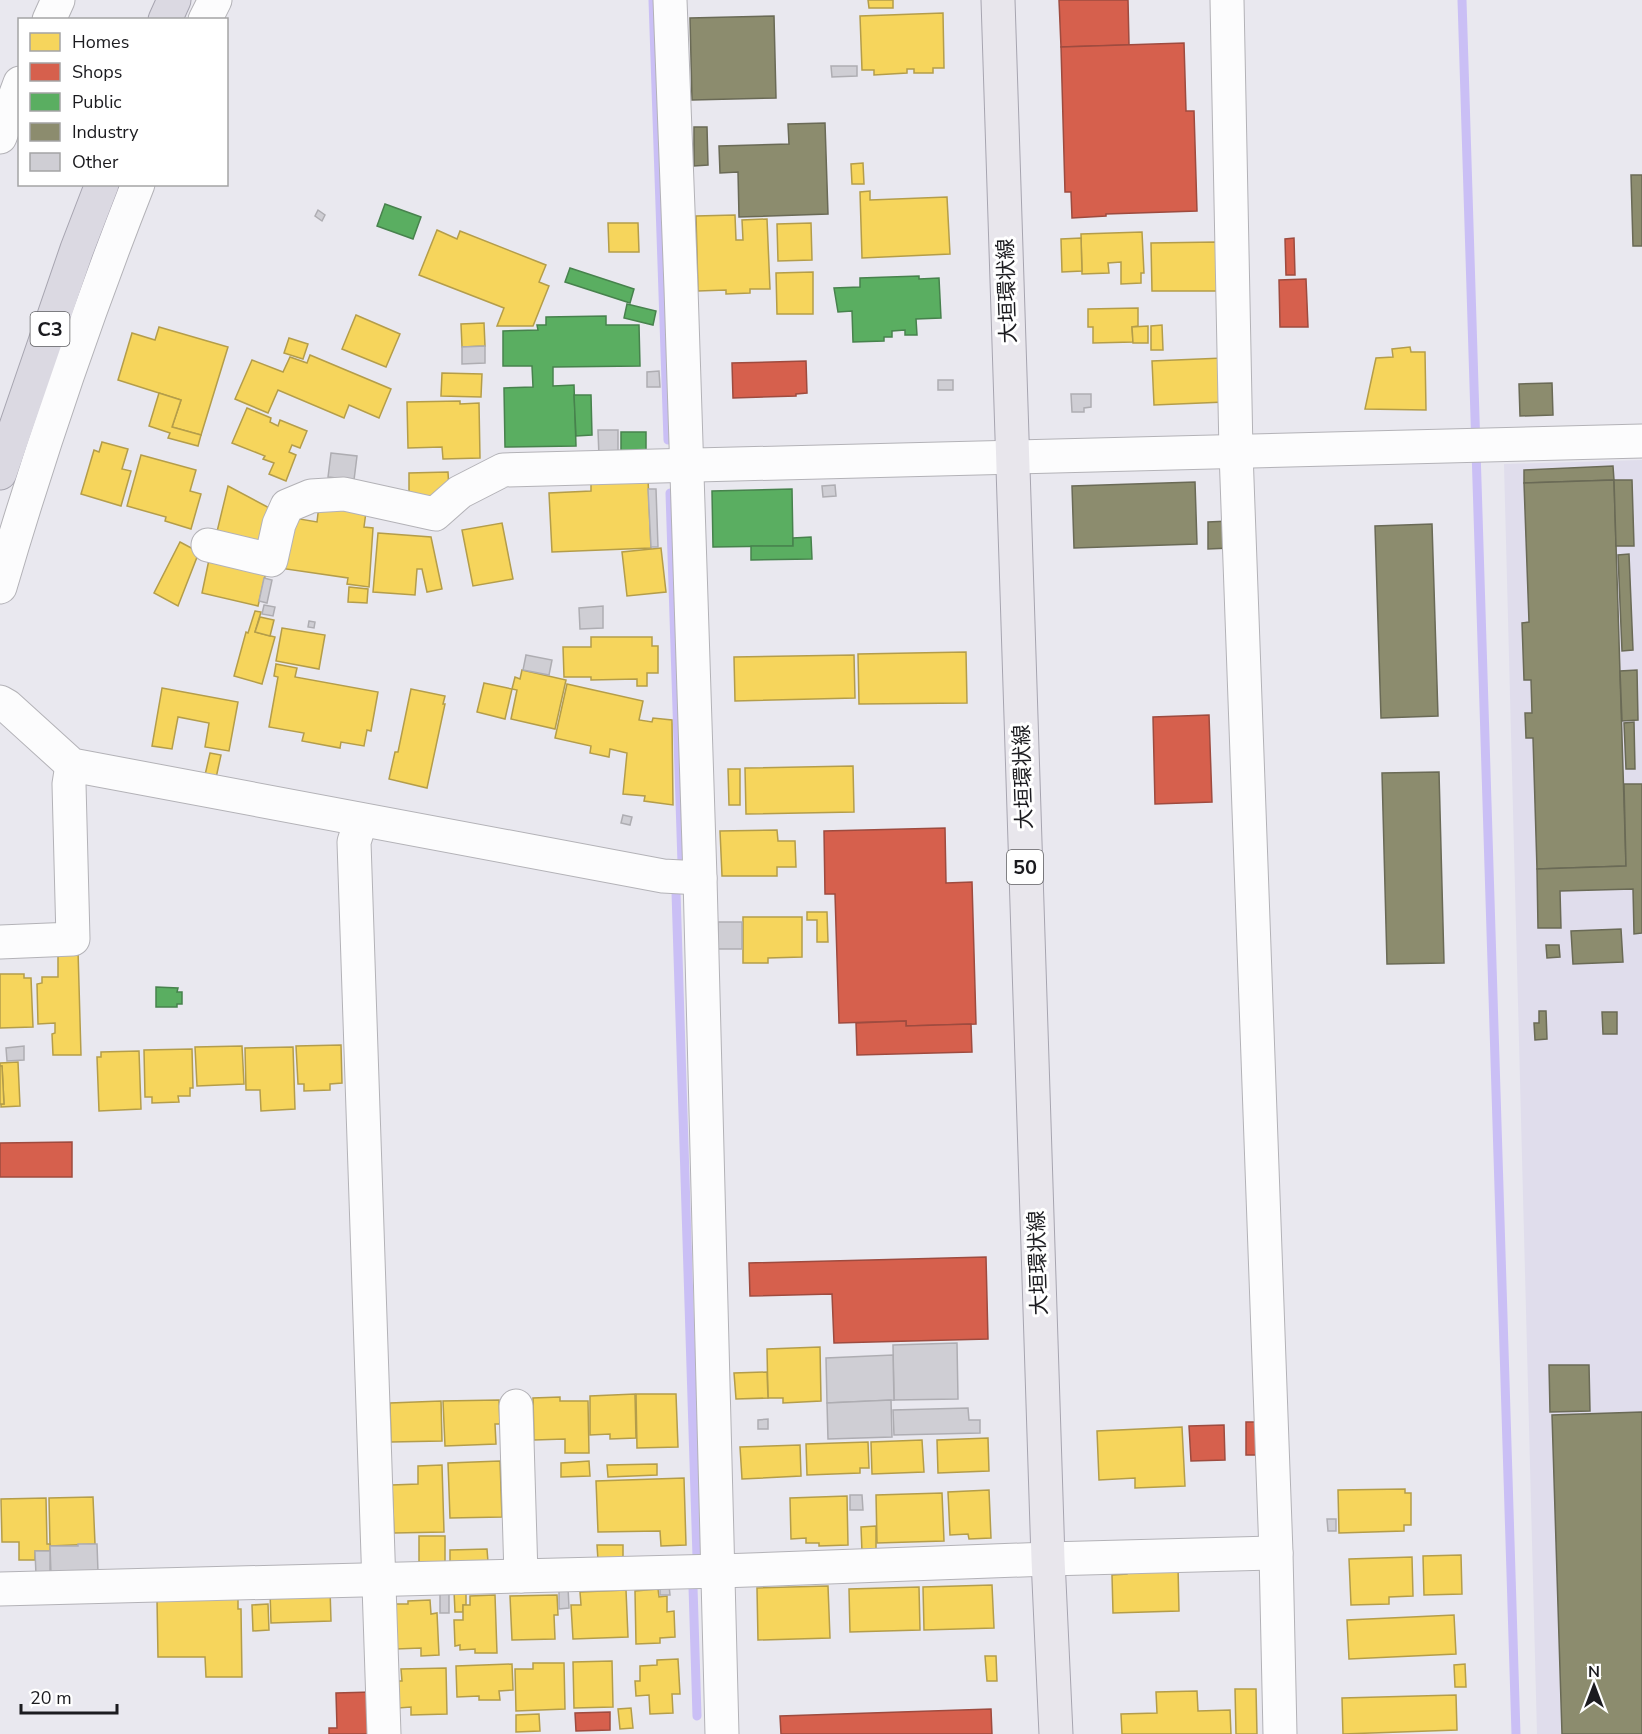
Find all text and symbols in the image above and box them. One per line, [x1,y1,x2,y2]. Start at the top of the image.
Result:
legend [18,18,228,186]
text: Homes [72,30,129,54]
text: Shops [72,60,122,84]
text: Public [72,90,122,114]
text: Industry [72,120,139,144]
text: Other [72,150,119,174]
street label: 大垣環状線 [991,238,1023,344]
road number: C3 [31,312,70,346]
street label: 大垣環状線 [1007,724,1039,830]
road number: 50 [1007,850,1043,884]
street label: 大垣環状線 [1022,1210,1054,1316]
north arrow [1564,1656,1624,1716]
text: N [1588,1661,1600,1683]
scale bar [21,1677,117,1715]
text: 20 m [30,1686,72,1710]

